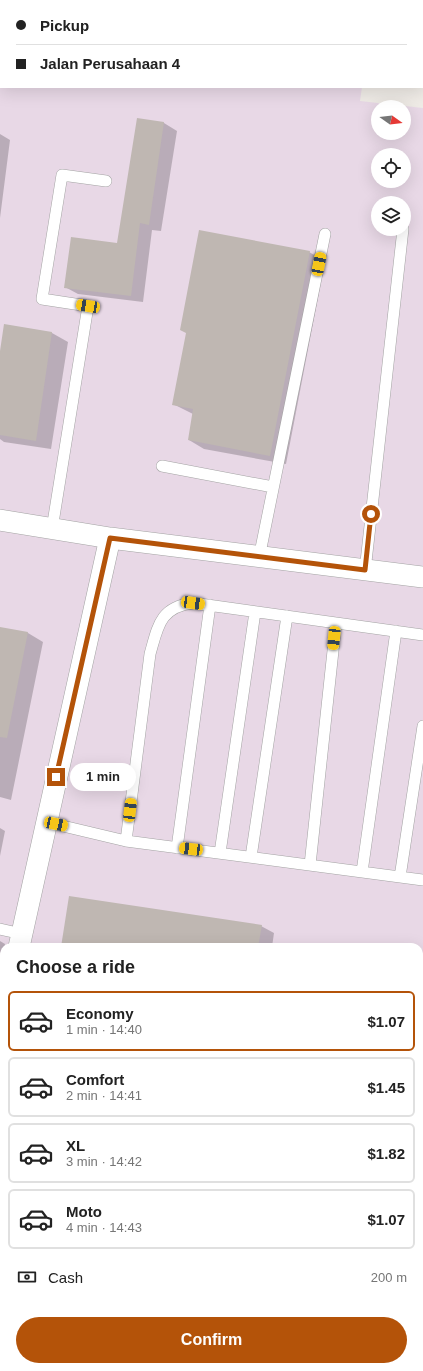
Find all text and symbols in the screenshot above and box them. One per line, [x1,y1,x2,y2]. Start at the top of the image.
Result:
text: Pickup [40,17,89,34]
text: Jalan Perusahaan 4 [40,55,180,72]
north arrow [371,100,411,140]
map controls [371,100,411,236]
button: locate [371,148,411,188]
button: layers [371,196,411,236]
car [311,251,327,277]
car [75,298,101,314]
route start [362,505,380,523]
car [180,595,206,611]
car [327,625,341,651]
callout: 1 min [70,763,136,791]
route end [47,768,65,786]
text: 1 min [86,769,120,784]
car [123,797,137,823]
car [43,816,69,832]
car [178,842,204,856]
text: Choose a ride [16,957,135,977]
icon: car [18,1003,54,1039]
text: Economy [66,1005,134,1022]
text: $1.07 [367,1013,405,1030]
text: 1 min · 14:40 [66,1022,142,1037]
icon: car [18,1069,54,1105]
text: Comfort [66,1071,124,1088]
text: $1.45 [367,1079,405,1096]
text: 2 min · 14:41 [66,1088,142,1103]
icon: car [18,1135,54,1171]
text: XL [66,1137,85,1154]
text: $1.82 [367,1145,405,1162]
text: 3 min · 14:42 [66,1154,142,1169]
icon: car [18,1201,54,1237]
text: Moto [66,1203,102,1220]
text: $1.07 [367,1211,405,1228]
text: 4 min · 14:43 [66,1220,142,1235]
icon: cash [16,1266,38,1288]
text: Cash [48,1269,83,1286]
text: 200 m [371,1270,407,1285]
button: Confirm [16,1317,407,1363]

